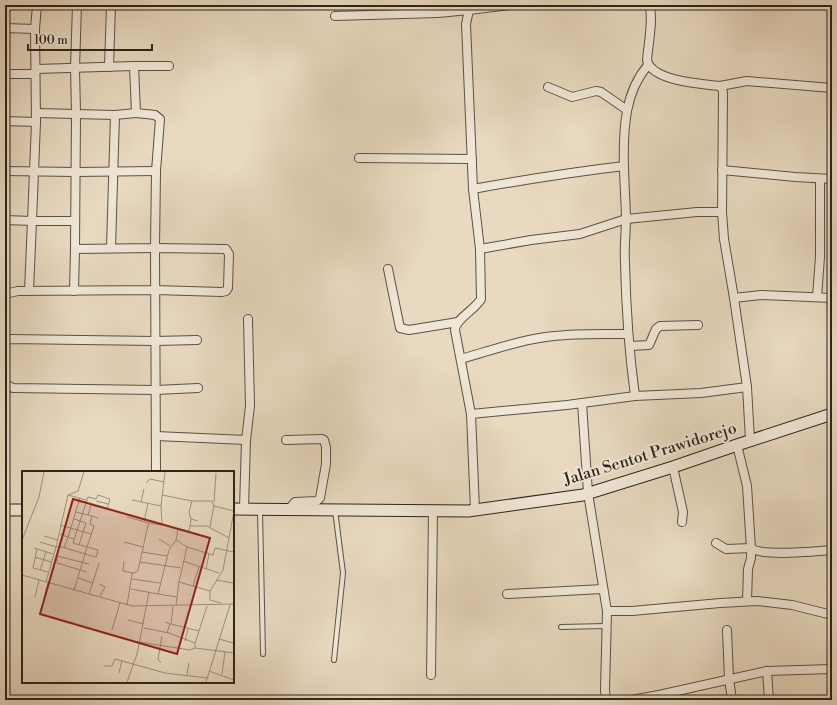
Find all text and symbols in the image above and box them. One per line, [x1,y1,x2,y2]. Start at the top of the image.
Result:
scale bar [28,26,152,52]
text: 100 m [34,33,68,48]
street label: Jalan Sentot Prawidorejo [560,418,739,490]
inset map [22,471,234,683]

